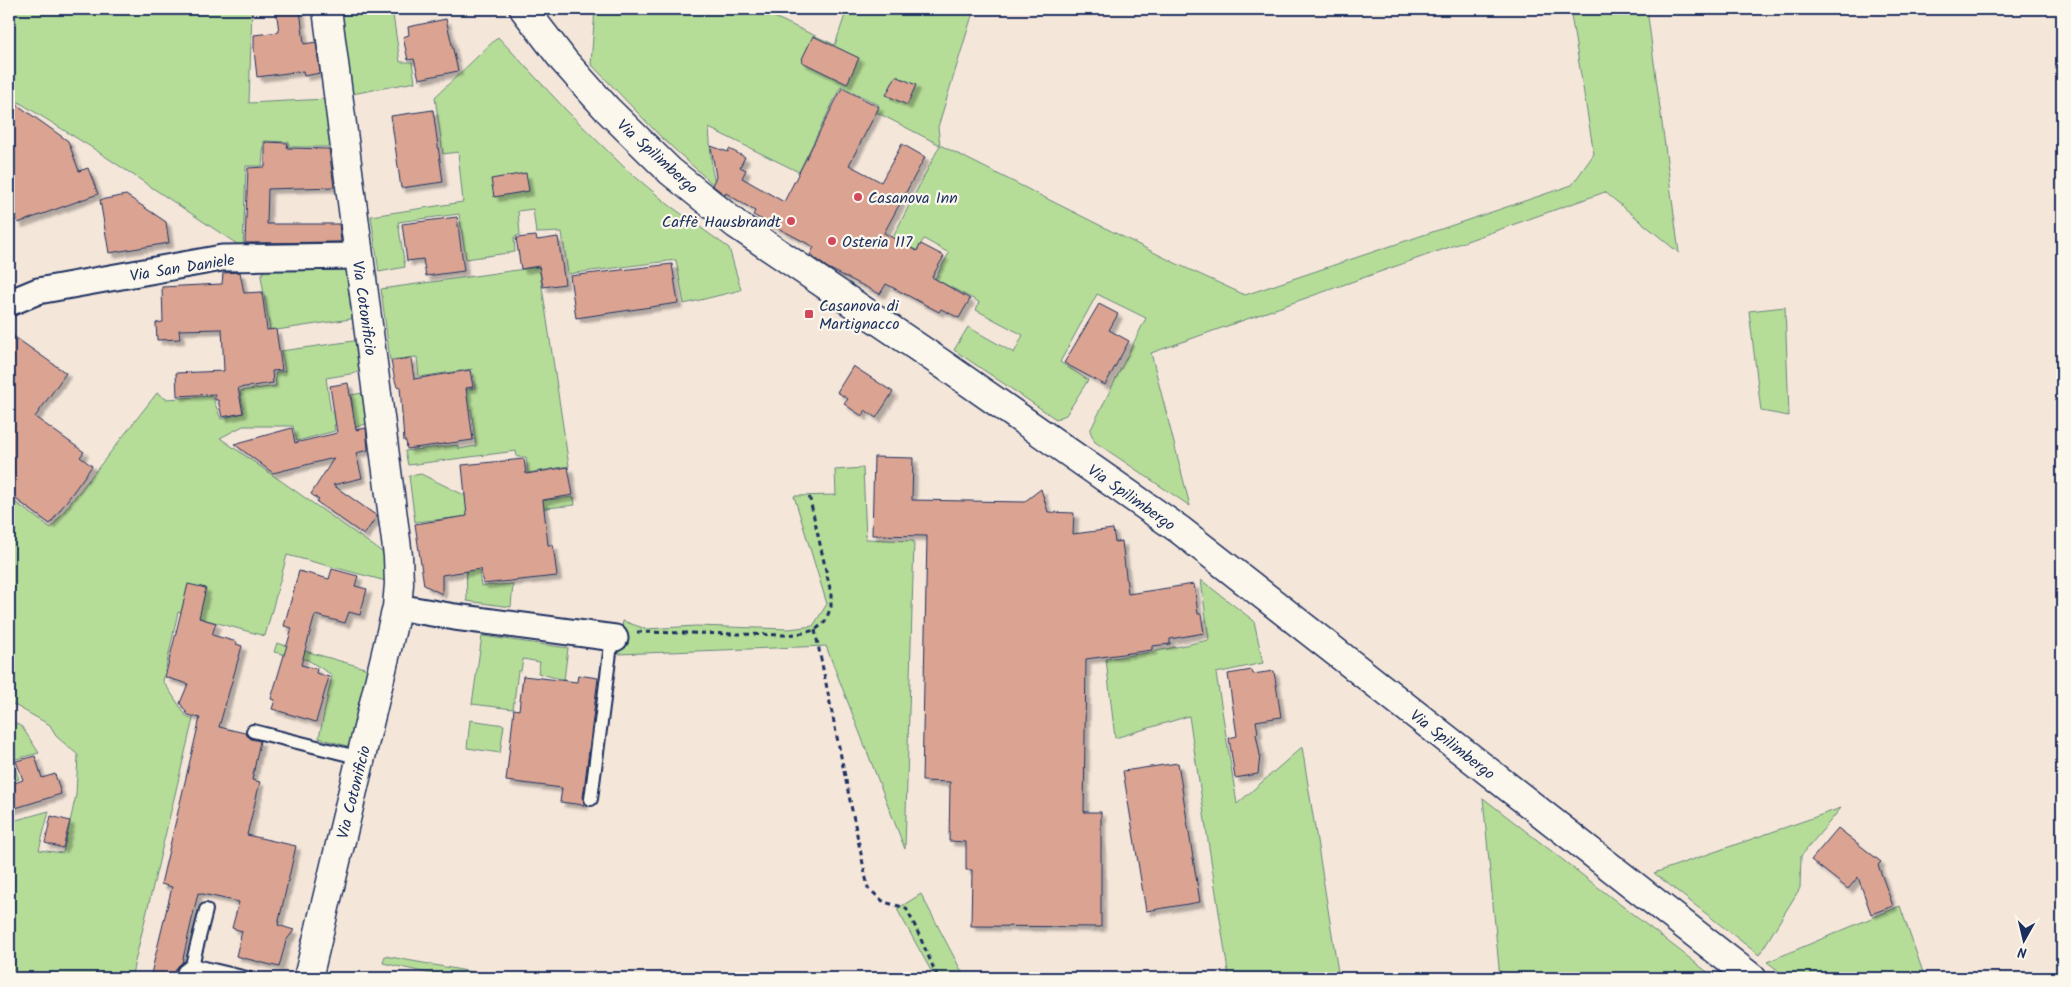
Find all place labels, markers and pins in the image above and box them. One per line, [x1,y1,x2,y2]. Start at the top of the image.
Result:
place label: Casanova Inn [868,186,958,211]
marker: Casanova Inn [852,191,864,203]
place label: Caffė Hausbrandt [662,210,782,235]
marker: Caffė Hausbrandt [785,215,797,227]
place label: Osteria 117 [842,230,913,255]
marker: Osteria 117 [826,235,838,247]
place label: Casanova di Martignacco [819,294,900,337]
marker: Casanova di Martignacco [803,308,815,320]

